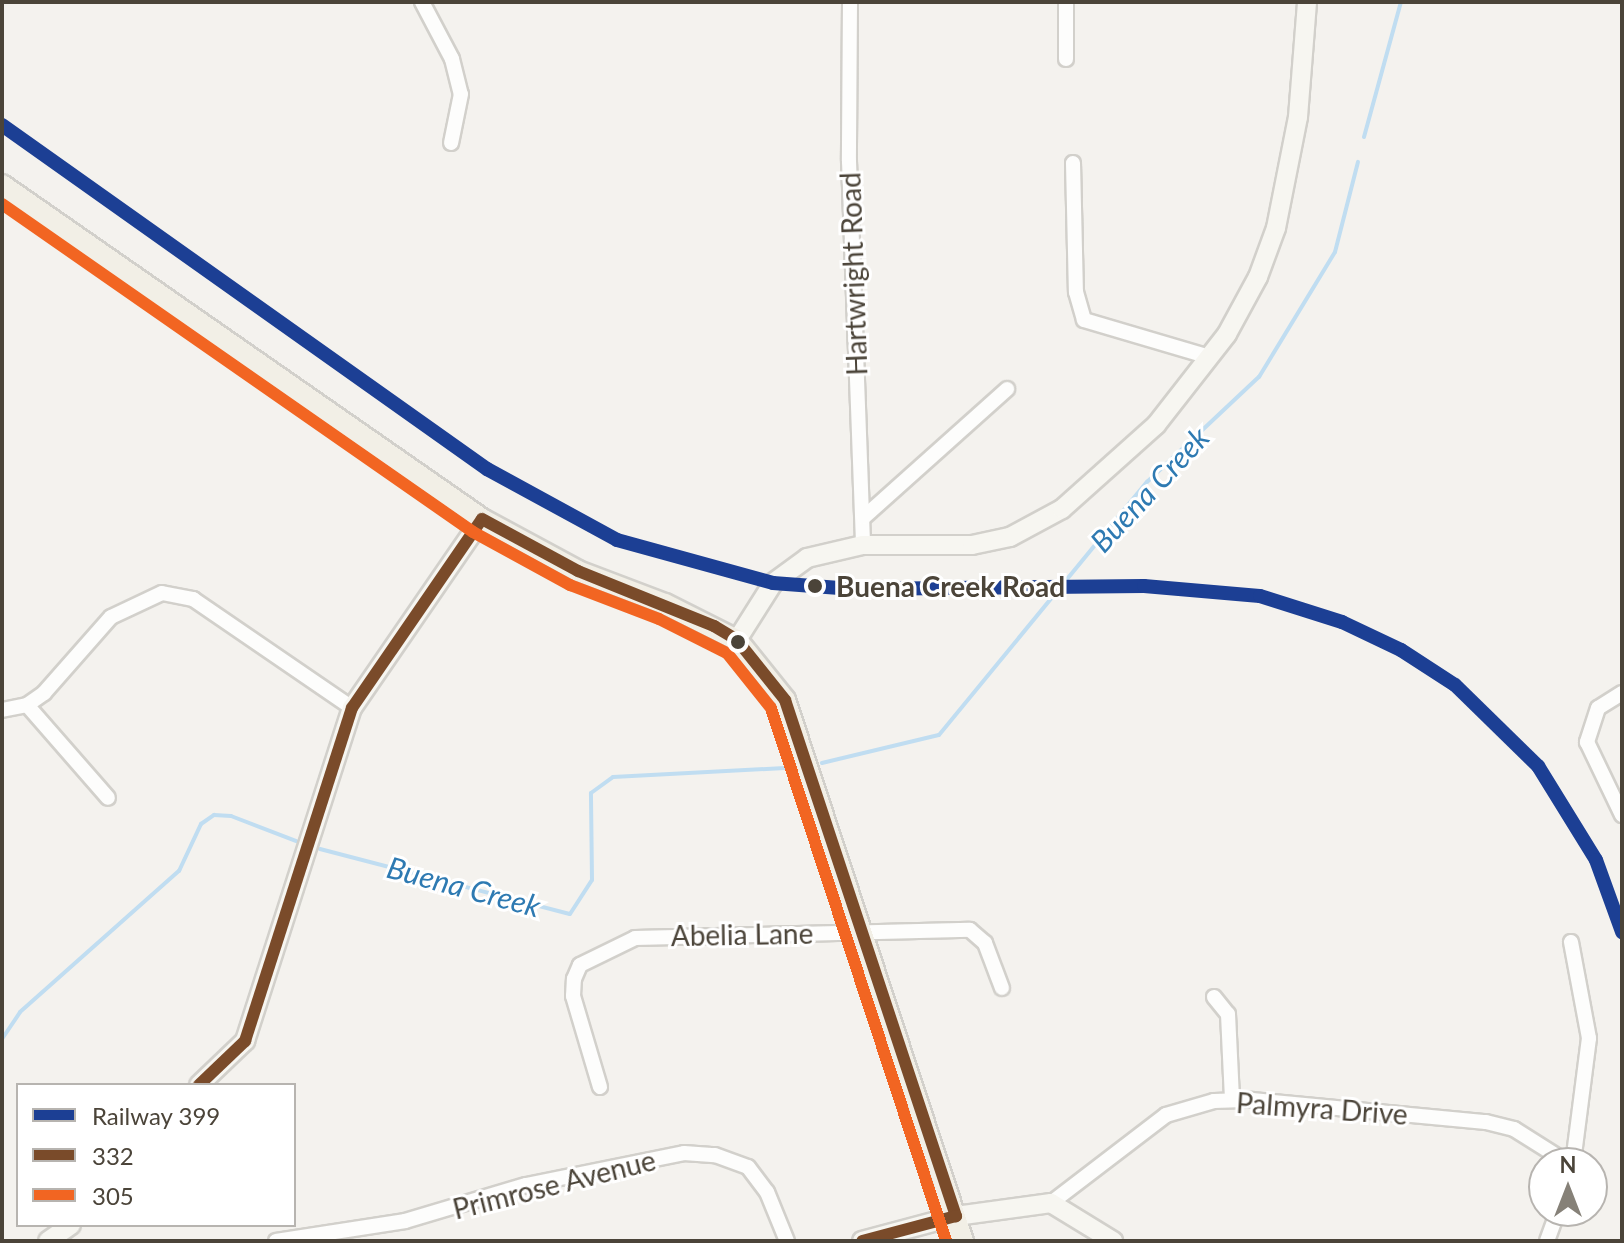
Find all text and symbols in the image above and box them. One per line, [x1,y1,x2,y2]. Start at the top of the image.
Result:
street label: Hartwright Road [833,172,873,376]
water label: Buena Creek [1082,419,1216,559]
place label: Buena Creek Road [836,569,1065,603]
marker: Buena Creek Road [801,572,829,600]
unlabelled marker [730,634,746,650]
water label: Buena Creek [383,848,545,924]
street label: Abelia Lane [670,916,814,952]
legend [16,1083,296,1227]
street label: Palmyra Drive [1235,1085,1409,1131]
text: Railway 399 [92,1101,220,1130]
text: 332 [92,1141,134,1170]
street label: Primrose Avenue [449,1142,659,1226]
north arrow [1528,1147,1608,1227]
text: N [1560,1151,1576,1178]
text: 305 [92,1181,134,1210]

